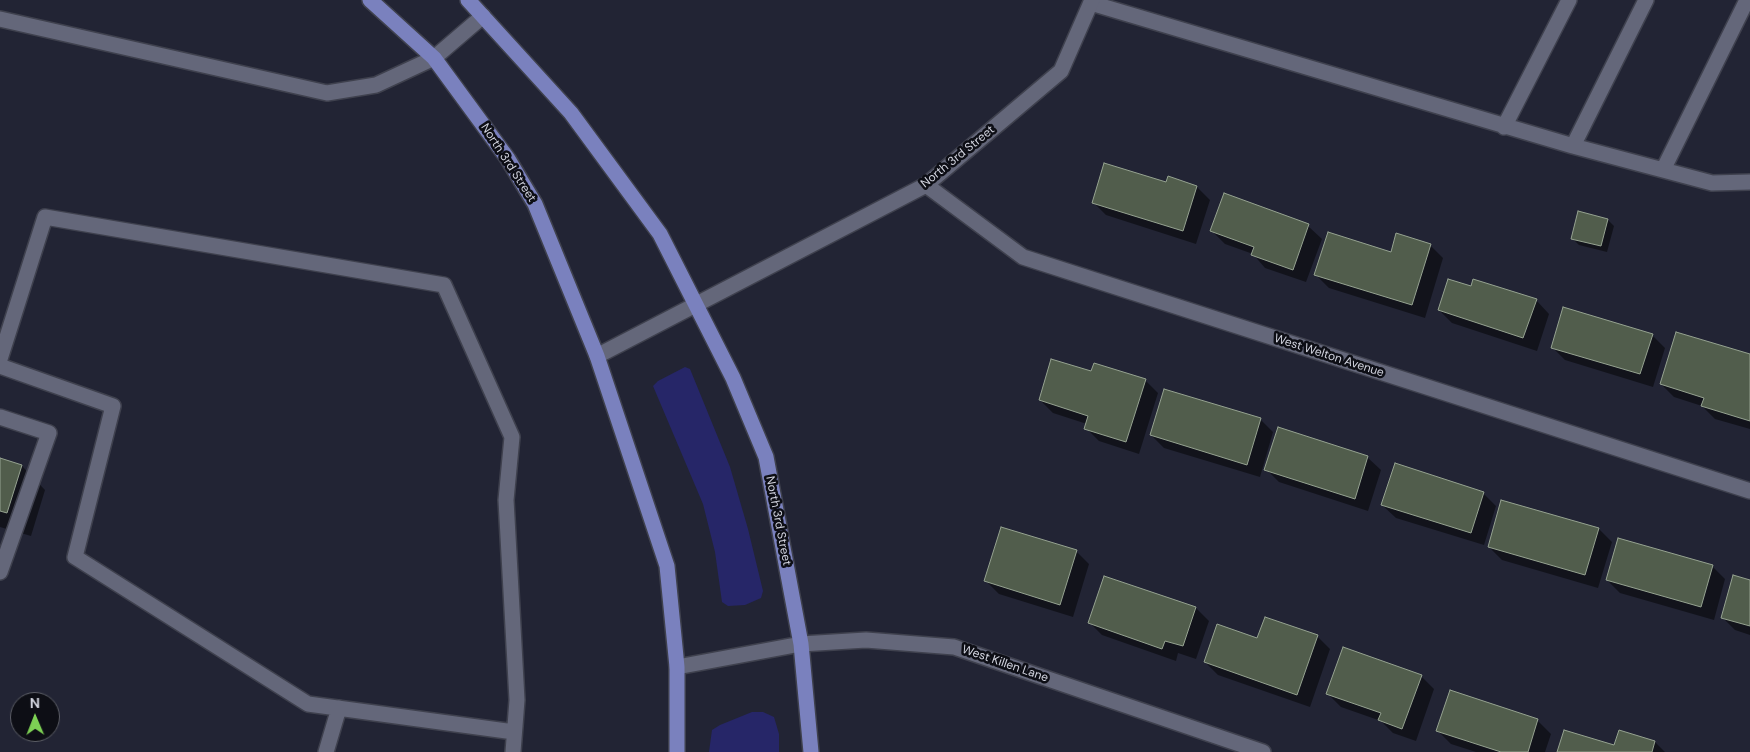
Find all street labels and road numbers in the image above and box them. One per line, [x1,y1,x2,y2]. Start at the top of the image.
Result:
street label: North 3rd Street [477,121,539,205]
street label: North 3rd Street [918,123,998,191]
street label: West Welton Avenue [1272,331,1386,381]
street label: North 3rd Street [762,475,794,567]
street label: West Killen Lane [960,643,1050,685]

